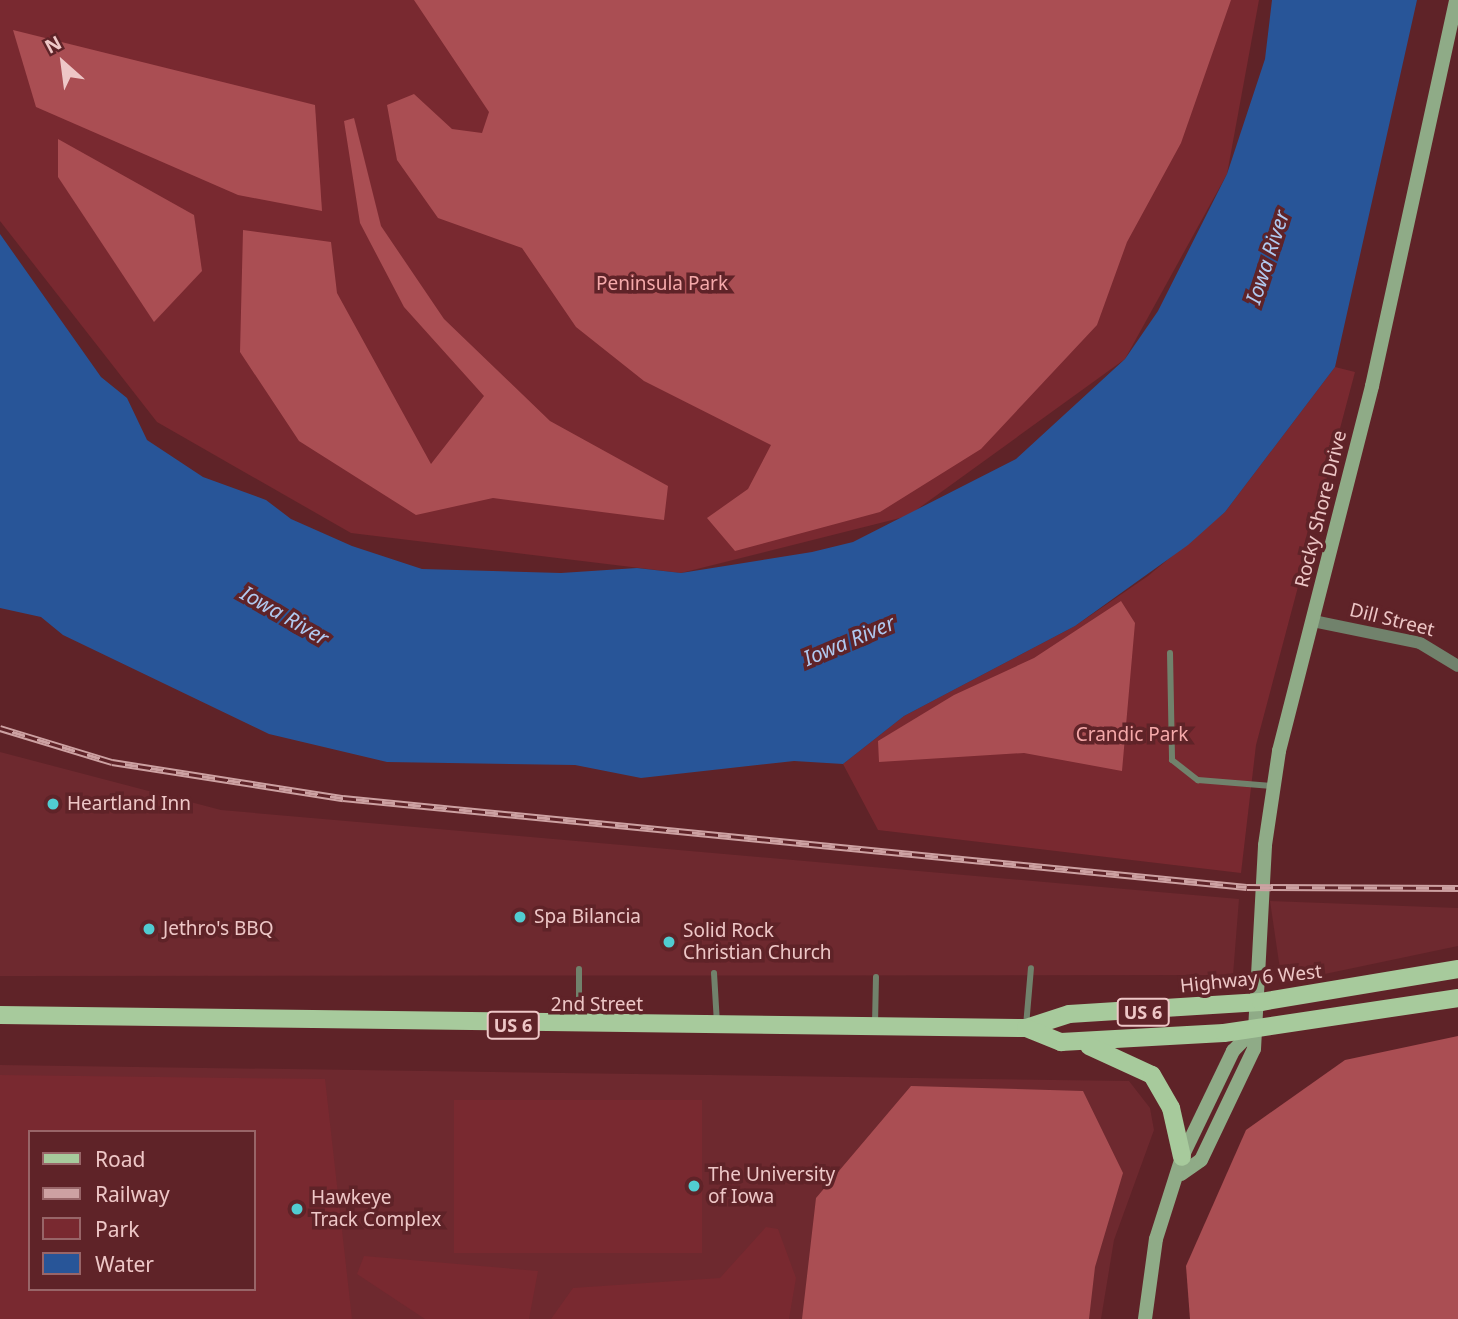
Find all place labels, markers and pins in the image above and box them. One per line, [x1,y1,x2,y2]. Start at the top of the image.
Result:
place label: Heartland Inn [67,793,191,815]
marker: Heartland Inn [45,796,61,812]
place label: Spa Bilancia [534,906,641,928]
marker: Spa Bilancia [512,909,528,925]
place label: Jethro's BBQ [163,918,274,940]
place label: Solid Rock Christian Church [683,920,832,964]
marker: Jethro's BBQ [141,921,157,937]
marker: Solid Rock Christian Church [661,934,677,950]
place label: The University of Iowa [708,1164,835,1208]
marker: The University of Iowa [686,1178,702,1194]
place label: Hawkeye Track Complex [311,1187,441,1231]
marker: Hawkeye Track Complex [289,1201,305,1217]

